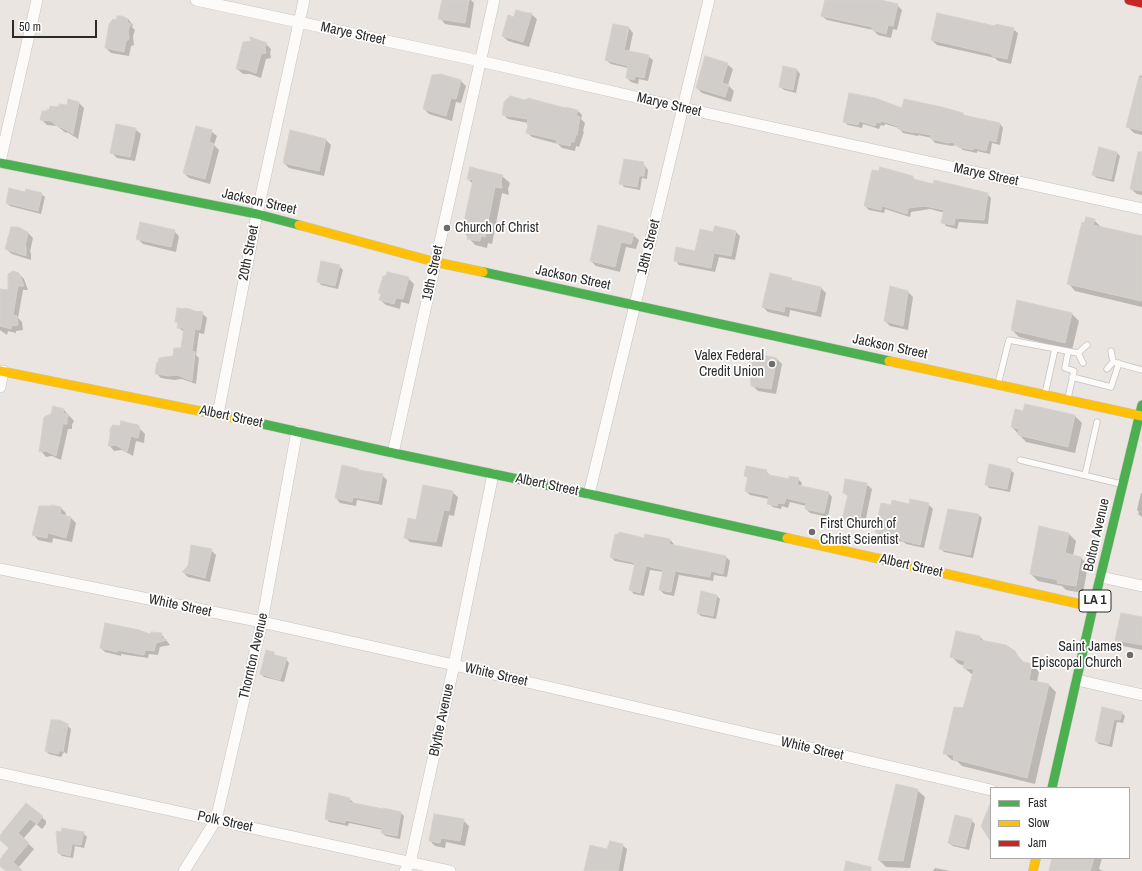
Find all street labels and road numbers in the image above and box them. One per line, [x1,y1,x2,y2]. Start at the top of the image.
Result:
street label: Marye Street [319,19,387,49]
street label: Marye Street [635,89,703,121]
street label: Marye Street [952,160,1020,190]
street label: Jackson Street [220,185,298,219]
street label: 18th Street [634,218,664,276]
street label: 20th Street [235,224,263,282]
street label: 19th Street [419,244,447,302]
street label: Jackson Street [534,262,612,294]
street label: Jackson Street [851,331,929,363]
street label: Albert Street [198,402,264,432]
street label: Albert Street [514,470,580,500]
street label: Bolton Avenue [1080,497,1114,573]
street label: Albert Street [878,551,944,581]
road number: LA 1 [1079,590,1111,612]
street label: White Street [147,591,213,621]
street label: Thornton Avenue [236,611,272,701]
street label: White Street [463,660,529,690]
street label: Blythe Avenue [426,682,458,758]
street label: White Street [779,734,845,764]
street label: Polk Street [196,808,254,836]

